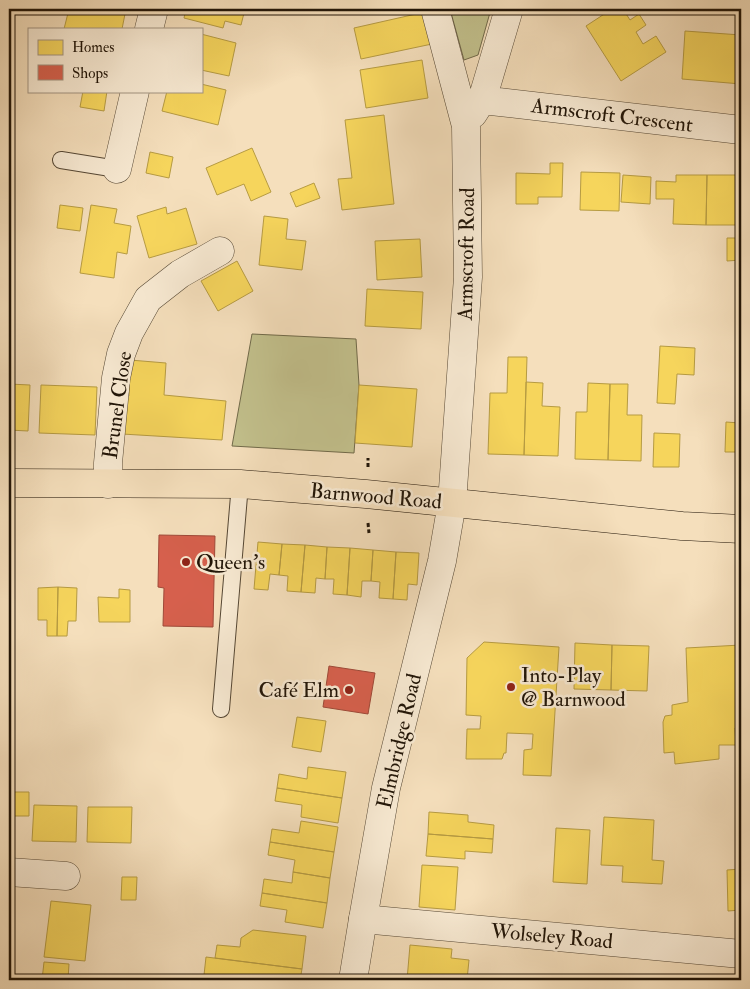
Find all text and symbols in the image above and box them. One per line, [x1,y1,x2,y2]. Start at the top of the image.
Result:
legend [28,28,202,92]
text: Homes [72,38,114,57]
text: Shops [72,64,108,84]
street label: Armscroft Crescent [529,92,695,139]
street label: Armscroft Road [452,187,481,322]
street label: Brunel Close [97,349,138,461]
street label: Barnwood Road [309,477,444,516]
place label: Queen's [196,549,265,576]
marker: Queen's [180,556,192,568]
place label: Into-Play @ Barnwood [521,662,626,713]
street label: Elmbridge Road [371,670,428,811]
place label: Café Elm [258,677,339,704]
marker: Into-Play @ Barnwood [505,681,517,693]
marker: Café Elm [343,684,355,696]
street label: Wolseley Road [489,918,615,955]

